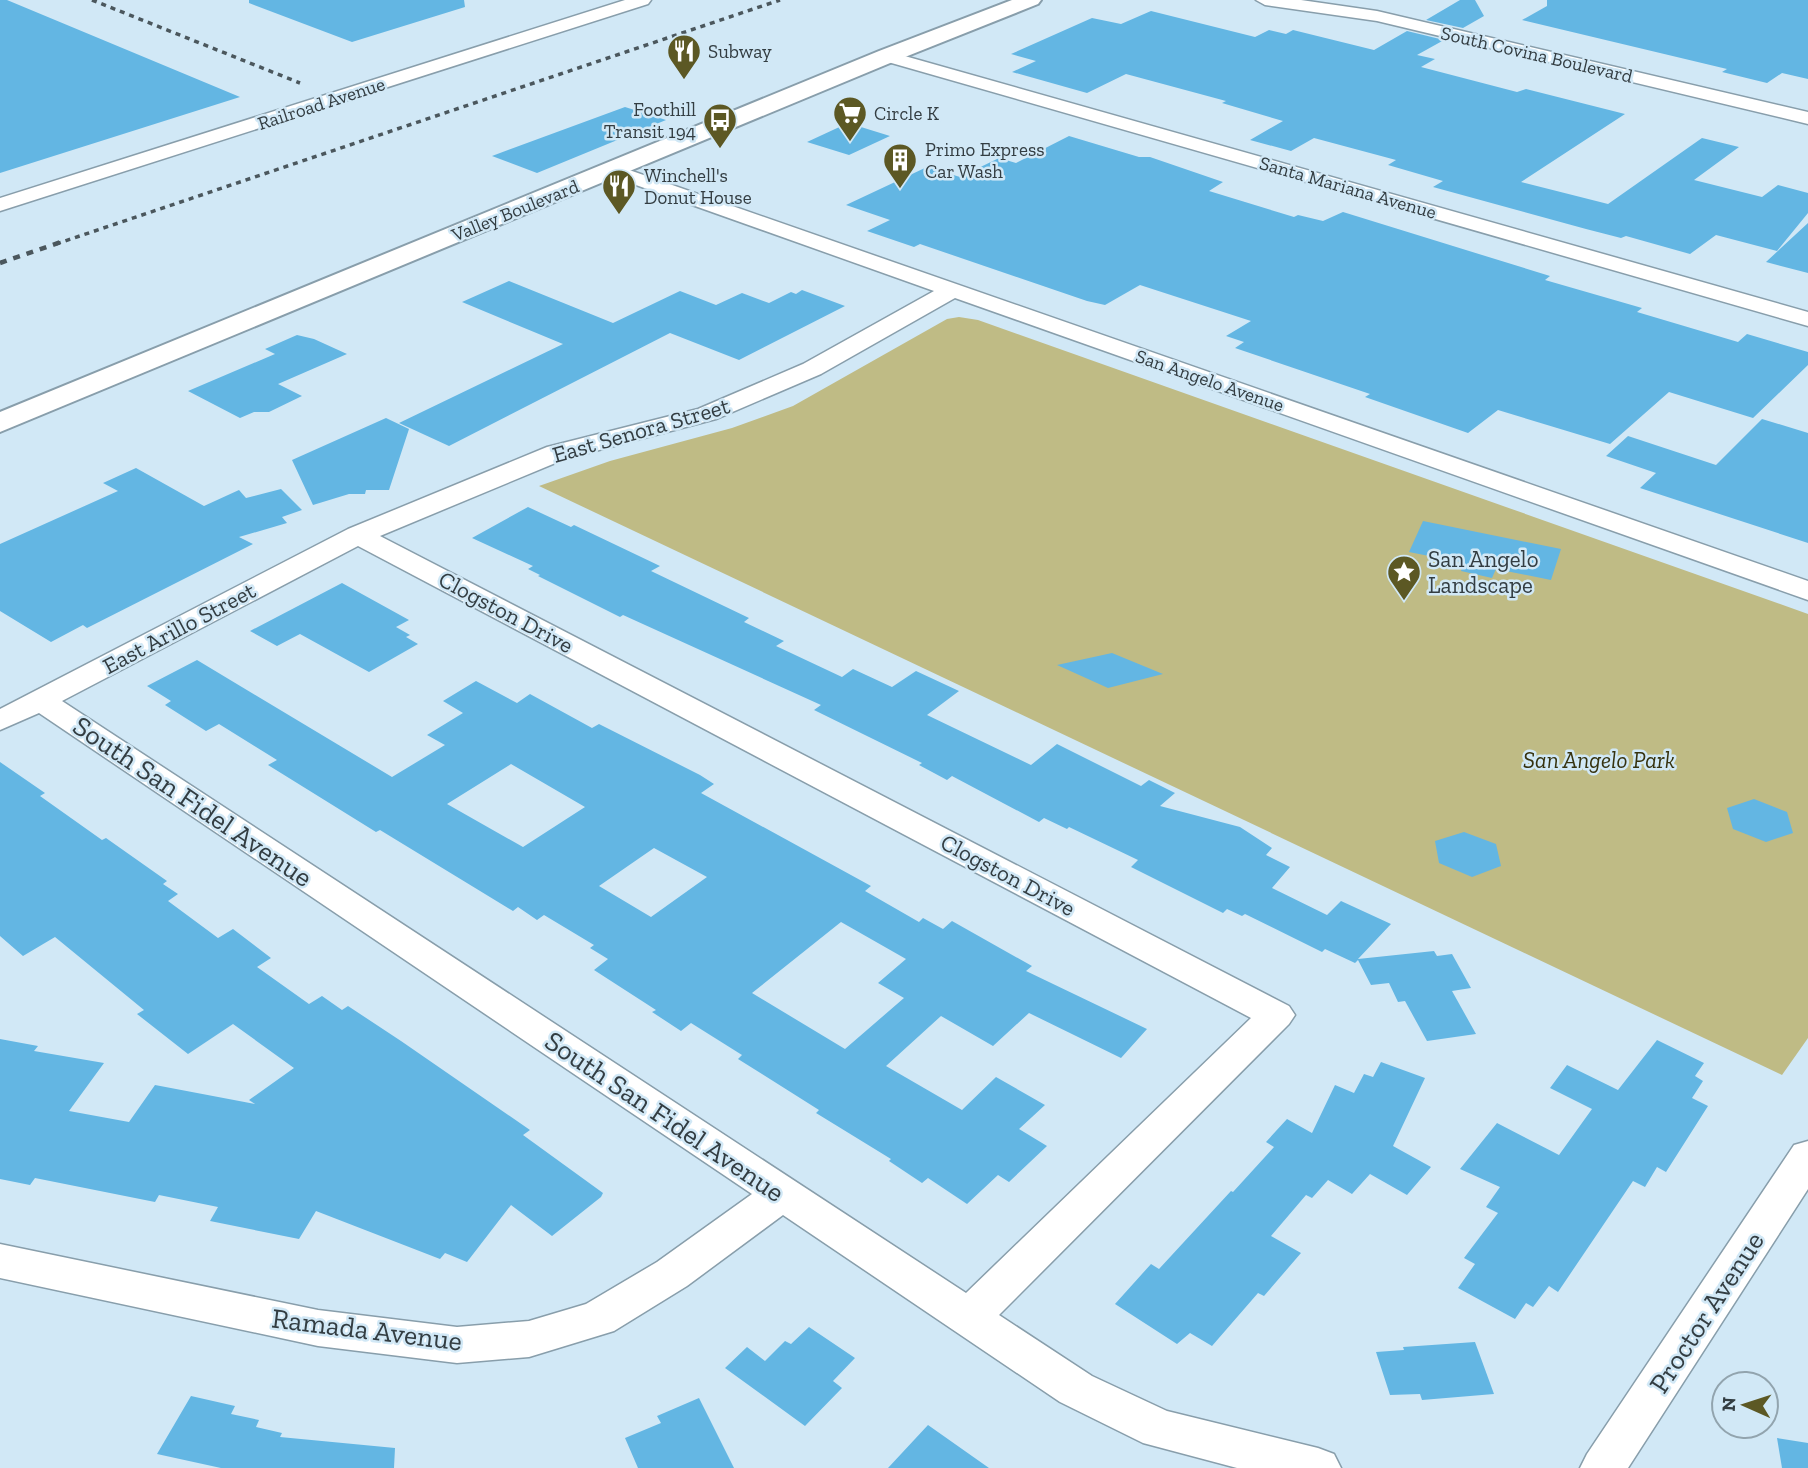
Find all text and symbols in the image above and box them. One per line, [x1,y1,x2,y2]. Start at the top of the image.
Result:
street label: South Covina Boulevard [1439,21,1636,88]
restaurant icon: Subway [665,32,703,81]
place label: Subway [708,40,772,63]
street label: Railroad Avenue [255,72,388,135]
supermarket icon: Circle K [831,94,869,143]
place label: Foothill Transit 194 [604,98,696,143]
bus stop icon: Foothill Transit 194 [701,101,739,150]
place label: Circle K [874,102,940,125]
place label: Primo Express Car Wash [925,138,1045,183]
building icon: Primo Express Car Wash [881,141,919,190]
street label: Santa Mariana Avenue [1257,151,1439,224]
place label: Winchell's Donut House [644,164,752,209]
restaurant icon: Winchell's Donut House [600,167,638,216]
street label: Valley Boulevard [447,174,583,247]
street label: San Angelo Avenue [1133,344,1287,417]
street label: East Senora Street [549,391,733,469]
place label: San Angelo Landscape [1428,545,1539,599]
place icon: San Angelo Landscape [1385,553,1423,602]
street label: Clogston Drive [434,565,578,659]
street label: East Arillo Street [98,576,260,680]
street label: South San Fidel Avenue [67,709,319,894]
park label: San Angelo Park [1523,746,1675,774]
street label: Clogston Drive [936,828,1080,922]
street label: South San Fidel Avenue [539,1024,791,1209]
street label: Proctor Avenue [1642,1226,1771,1399]
street label: Ramada Avenue [270,1301,464,1358]
north arrow [1710,1370,1780,1440]
text: N [1717,1396,1740,1412]

